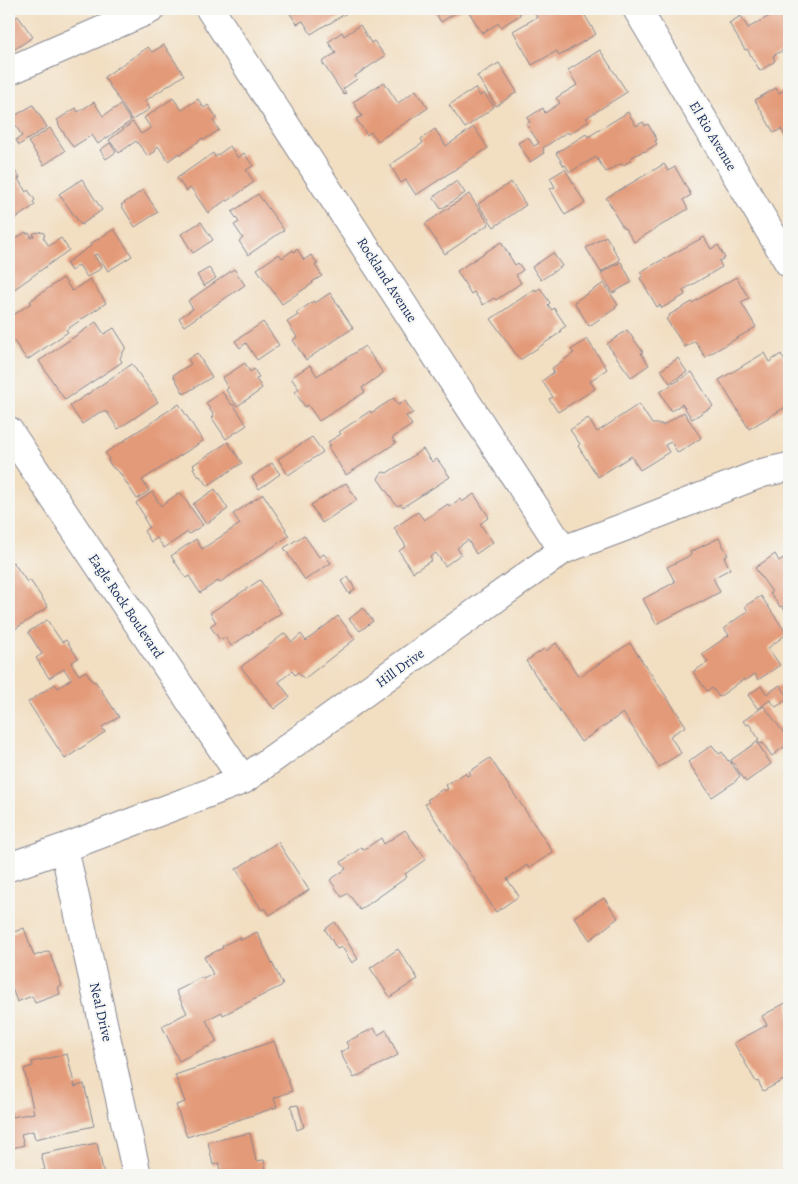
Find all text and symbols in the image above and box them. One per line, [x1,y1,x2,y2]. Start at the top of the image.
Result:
street label: El Rio Avenue [685,98,741,174]
street label: Rockland Avenue [352,234,422,326]
street label: Eagle Rock Boulevard [84,550,168,662]
street label: Hill Drive [372,644,428,692]
street label: Neal Drive [85,981,117,1043]

